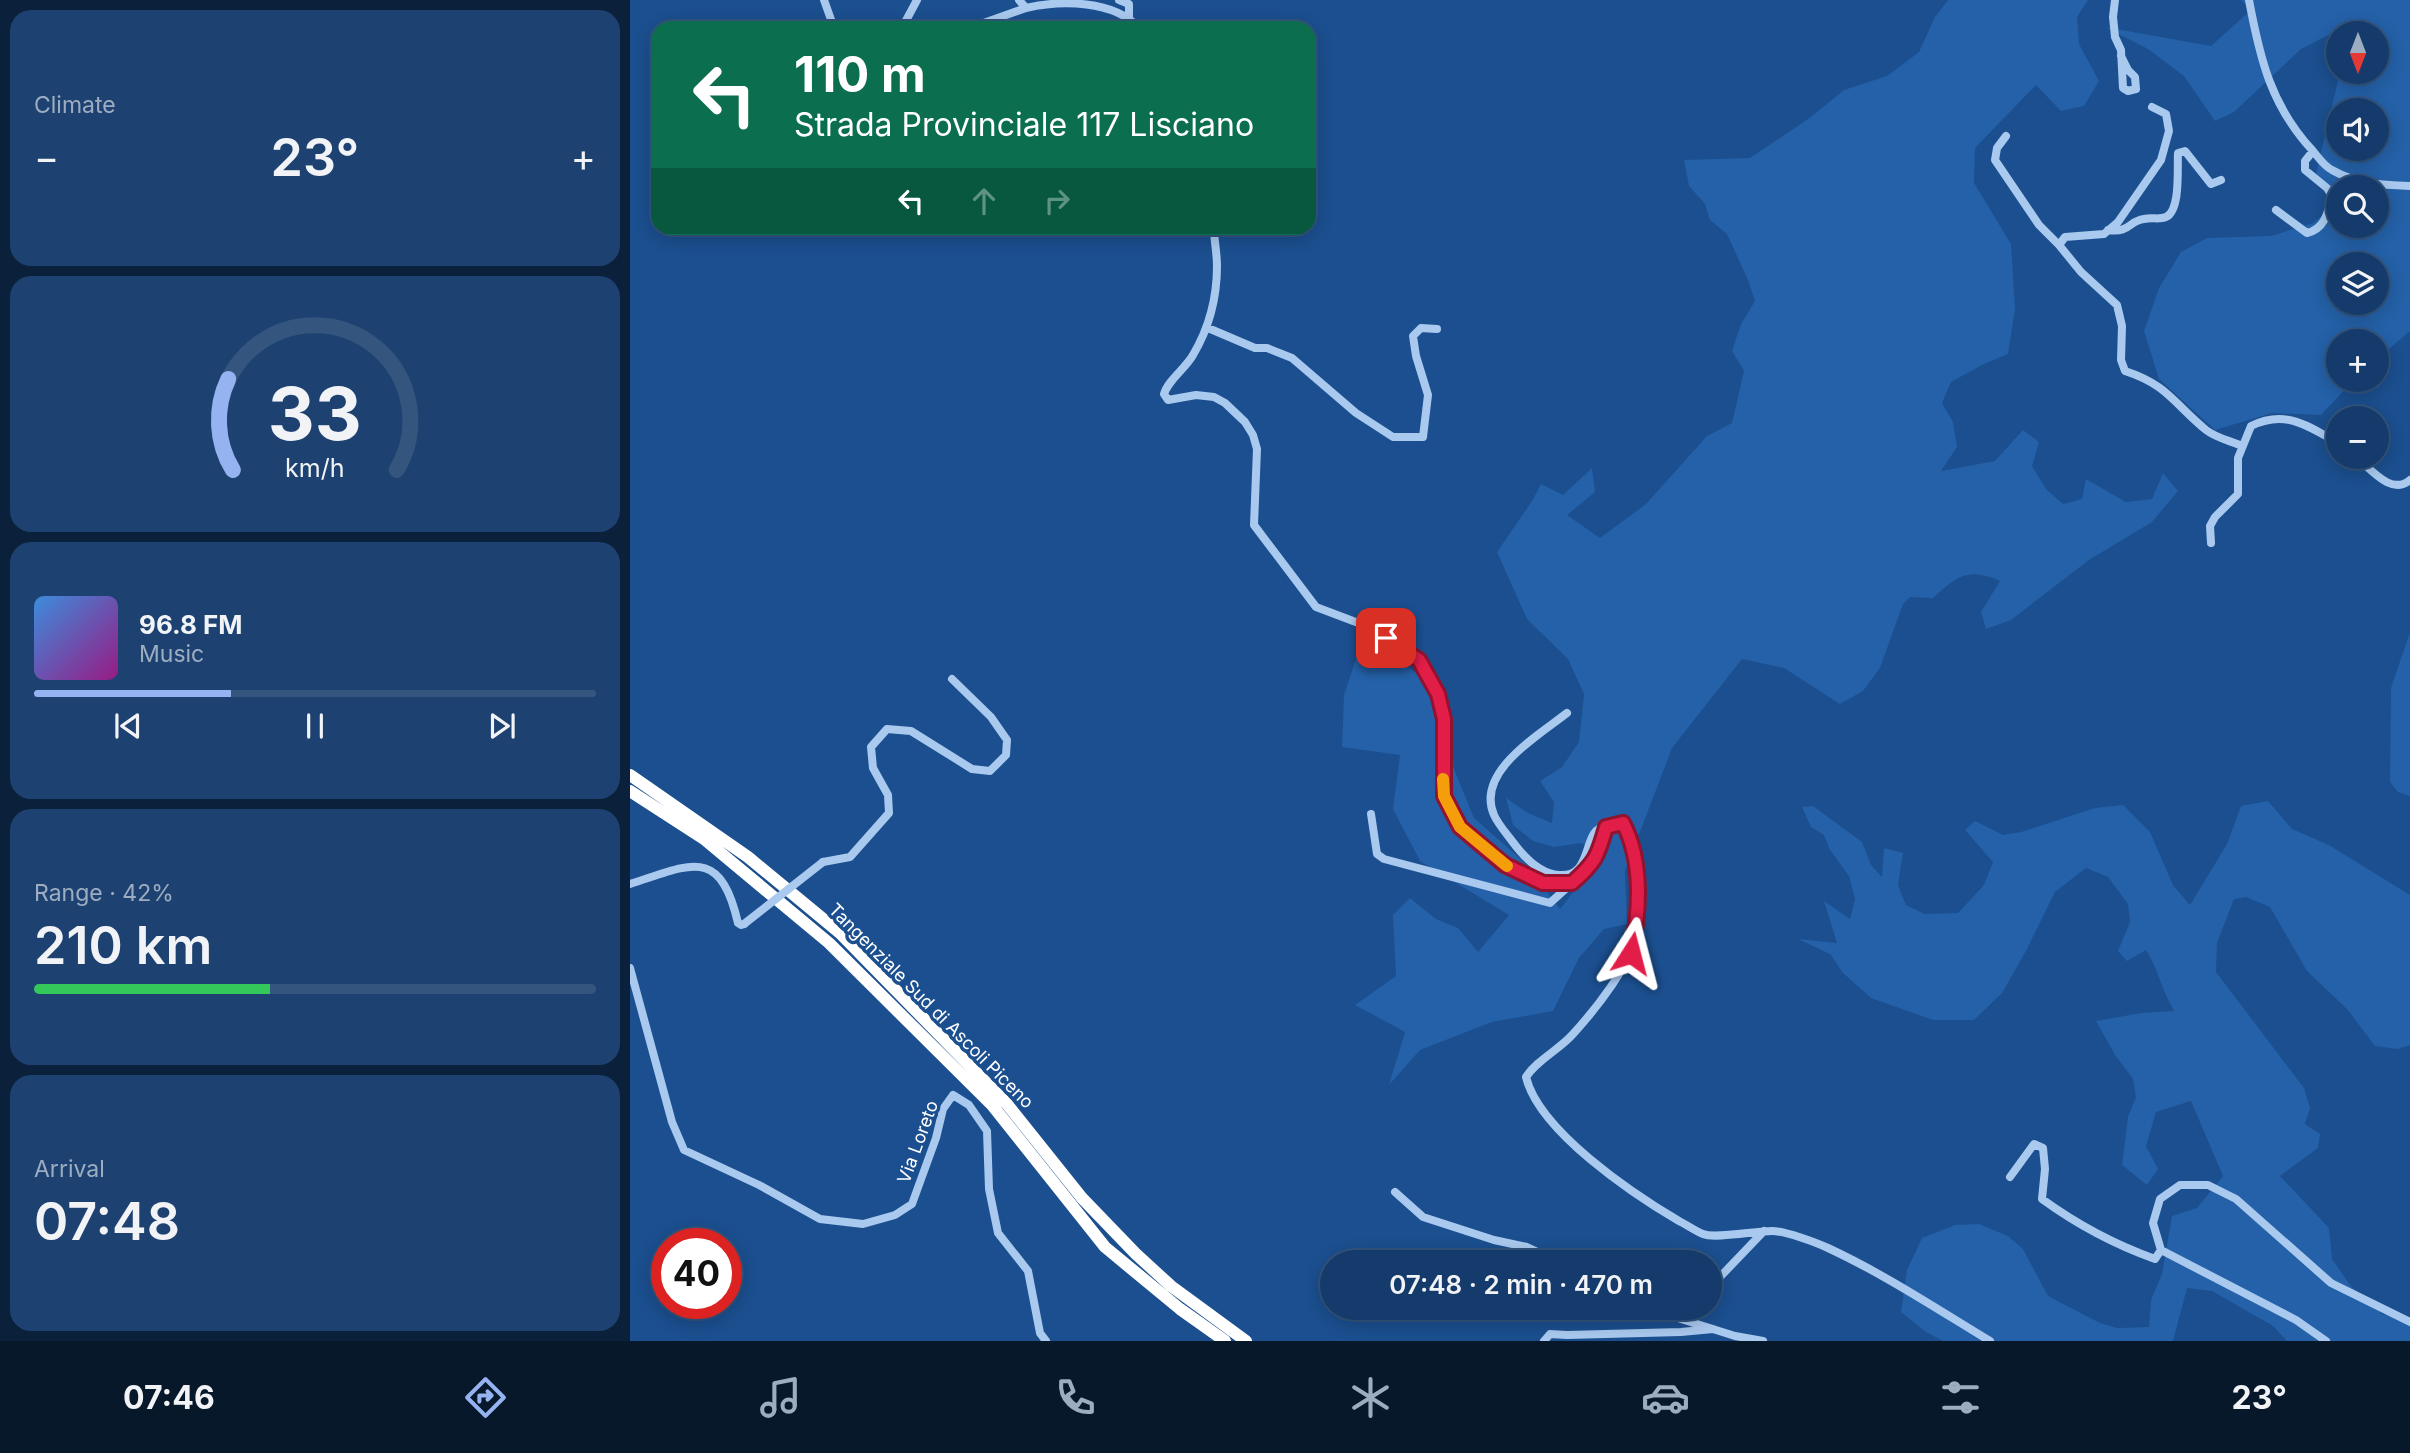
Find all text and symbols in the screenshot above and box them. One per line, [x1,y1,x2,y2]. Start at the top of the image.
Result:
north arrow [2326,21,2389,84]
map controls [2326,21,2389,469]
text: 110 m [794,45,926,104]
icon: left [679,49,770,140]
text: Climate [34,91,116,119]
button: sound [2326,98,2389,161]
text: Strada Provinciale 117 Lisciano [794,105,1254,144]
text: 23° [271,126,359,189]
text: − [34,134,59,180]
text: + [571,134,596,180]
button: search [2326,175,2389,238]
icon: left [892,182,930,220]
icon: ahead [965,182,1003,220]
icon: right [1038,182,1076,220]
button: layers [2326,252,2389,315]
button: + [2326,329,2389,392]
text: 33 [268,370,362,459]
button: − [2326,406,2389,469]
text: km/h [285,453,345,483]
pin [1356,608,1416,668]
text: 96.8 FM [139,609,243,640]
icon: arrive [1367,619,1405,657]
text: Music [139,640,204,668]
icon: previous [109,707,147,745]
icon: pause [296,707,334,745]
icon: next [483,707,521,745]
text: Range · 42% [34,879,174,907]
street label: Tangenziale Sud di Ascoli Piceno [825,899,1038,1112]
text: 210 km [34,914,212,977]
position arrow [1594,916,1668,990]
street label: Via Loreto [893,1098,942,1186]
text: Arrival [34,1155,105,1183]
text: 07:48 [34,1190,180,1253]
speed limit sign: 40 [651,1228,742,1319]
text: 07:48 · 2 min · 470 m [1389,1269,1653,1300]
icon: directions [461,1373,510,1422]
icon: music [756,1373,805,1422]
icon: phone [1051,1373,1100,1422]
icon: climate [1346,1373,1395,1422]
icon: car [1641,1373,1690,1422]
icon: filters [1936,1373,1985,1422]
text: 07:46 [123,1378,215,1417]
text: 23° [2232,1378,2287,1417]

